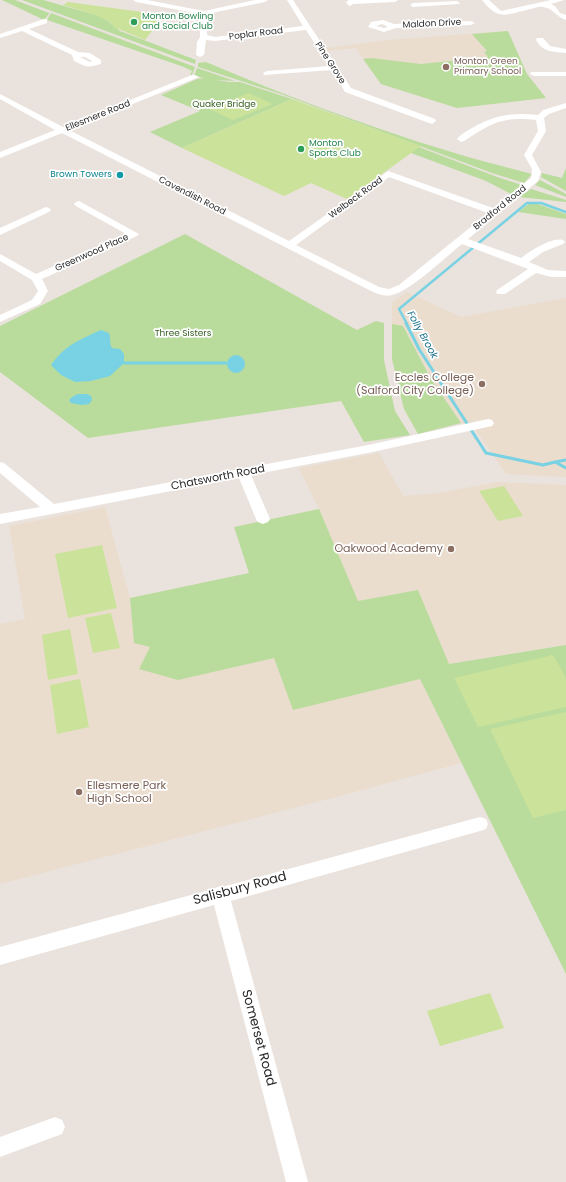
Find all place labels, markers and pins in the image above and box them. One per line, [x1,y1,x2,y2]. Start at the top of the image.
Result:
place label: Monton Bowling and Social Club [142,12,213,33]
marker: Monton Bowling and Social Club [129,17,139,27]
place label: Monton Green Primary School [454,57,521,78]
marker: Monton Green Primary School [441,62,451,72]
place label: Monton Sports Club [309,139,361,160]
marker: Monton Sports Club [296,144,306,154]
place label: Brown Towers [50,170,112,180]
marker: Brown Towers [115,170,125,180]
place label: Eccles College (Salford City College) [356,371,474,397]
marker: Eccles College (Salford City College) [477,379,487,389]
place label: Oakwood Academy [334,542,443,556]
marker: Oakwood Academy [446,544,456,554]
place label: Ellesmere Park High School [87,779,166,805]
marker: Ellesmere Park High School [74,787,84,797]

